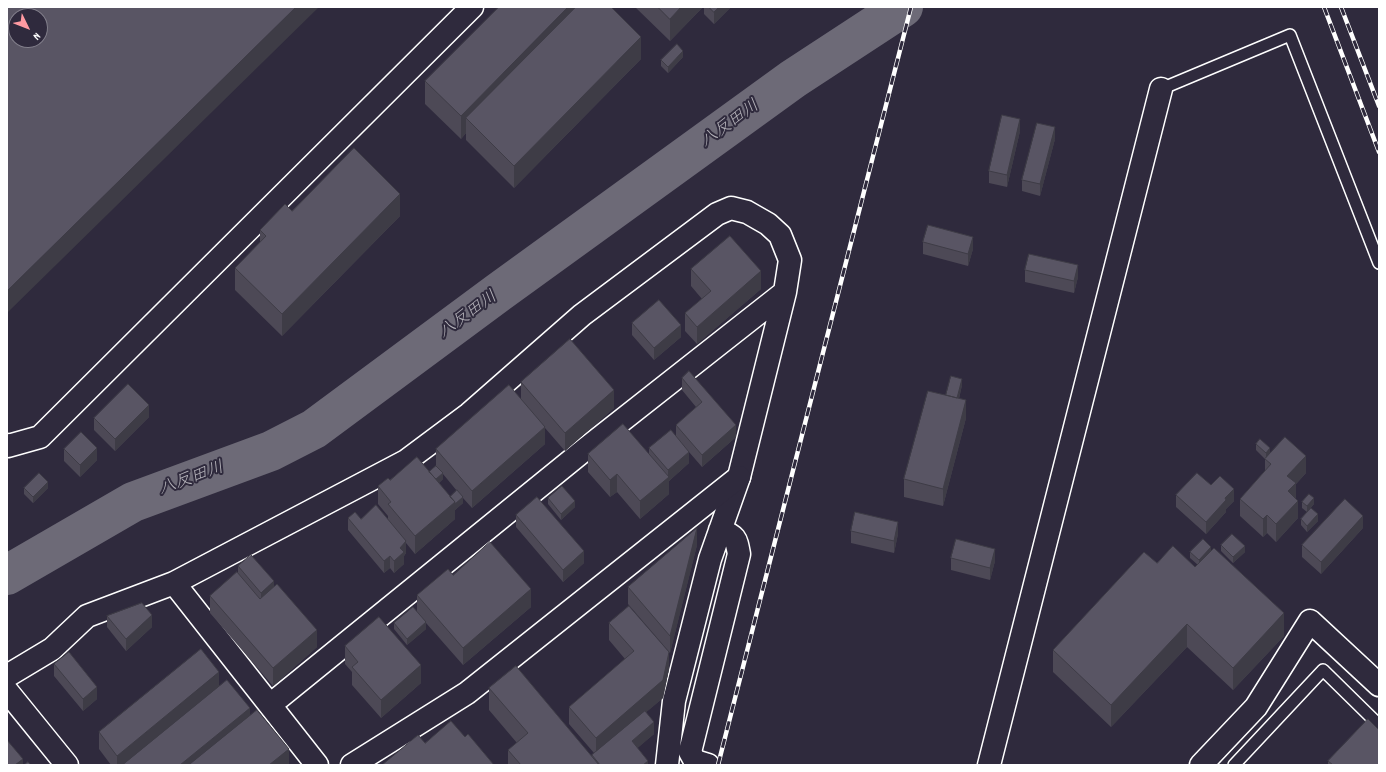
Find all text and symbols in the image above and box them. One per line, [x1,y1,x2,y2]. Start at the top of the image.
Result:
north arrow [8,8,48,48]
text: N [28,28,44,43]
water label: 八反田川 [697,97,765,153]
water label: 八反田川 [435,288,503,344]
water label: 八反田川 [157,459,227,501]

